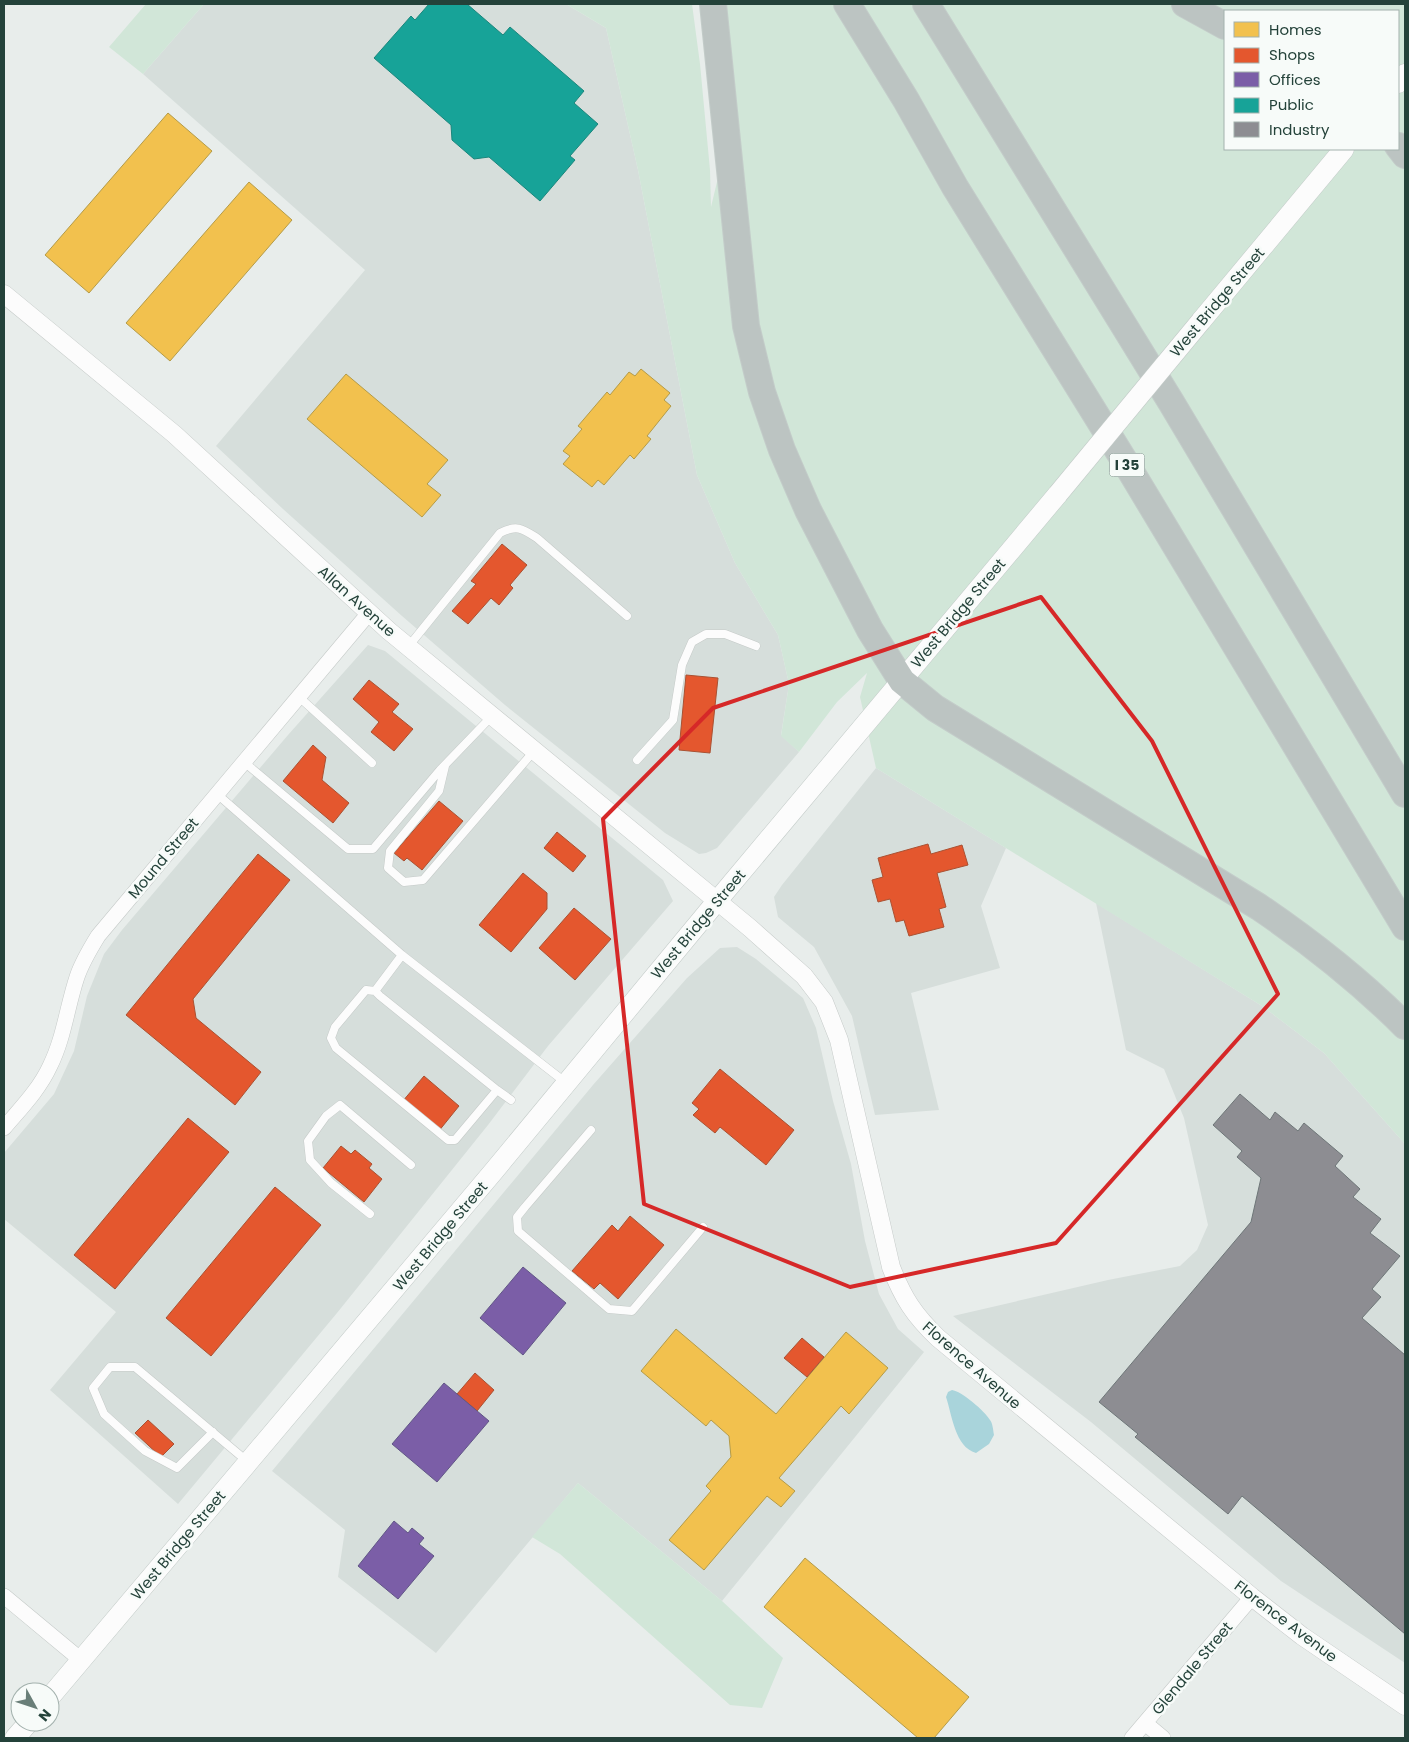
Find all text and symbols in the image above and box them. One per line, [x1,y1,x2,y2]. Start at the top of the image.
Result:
legend [1224,10,1399,150]
text: Homes [1269,19,1322,40]
text: Shops [1269,44,1315,65]
text: Offices [1269,69,1321,90]
text: Public [1269,94,1314,115]
text: Industry [1269,119,1330,140]
street label: West Bridge Street [1165,243,1269,361]
road number: I 35 [1110,454,1144,476]
street label: West Bridge Street [906,554,1010,672]
street label: Allan Avenue [314,561,400,641]
street label: Mound Street [123,813,203,903]
street label: West Bridge Street [646,865,750,983]
street label: West Bridge Street [388,1177,492,1295]
street label: Florence Avenue [918,1316,1026,1414]
street label: West Bridge Street [126,1486,230,1604]
street label: Florence Avenue [1230,1575,1342,1667]
street label: Glendale Street [1147,1617,1237,1719]
north arrow [10,1682,60,1732]
text: N [34,1705,56,1726]

